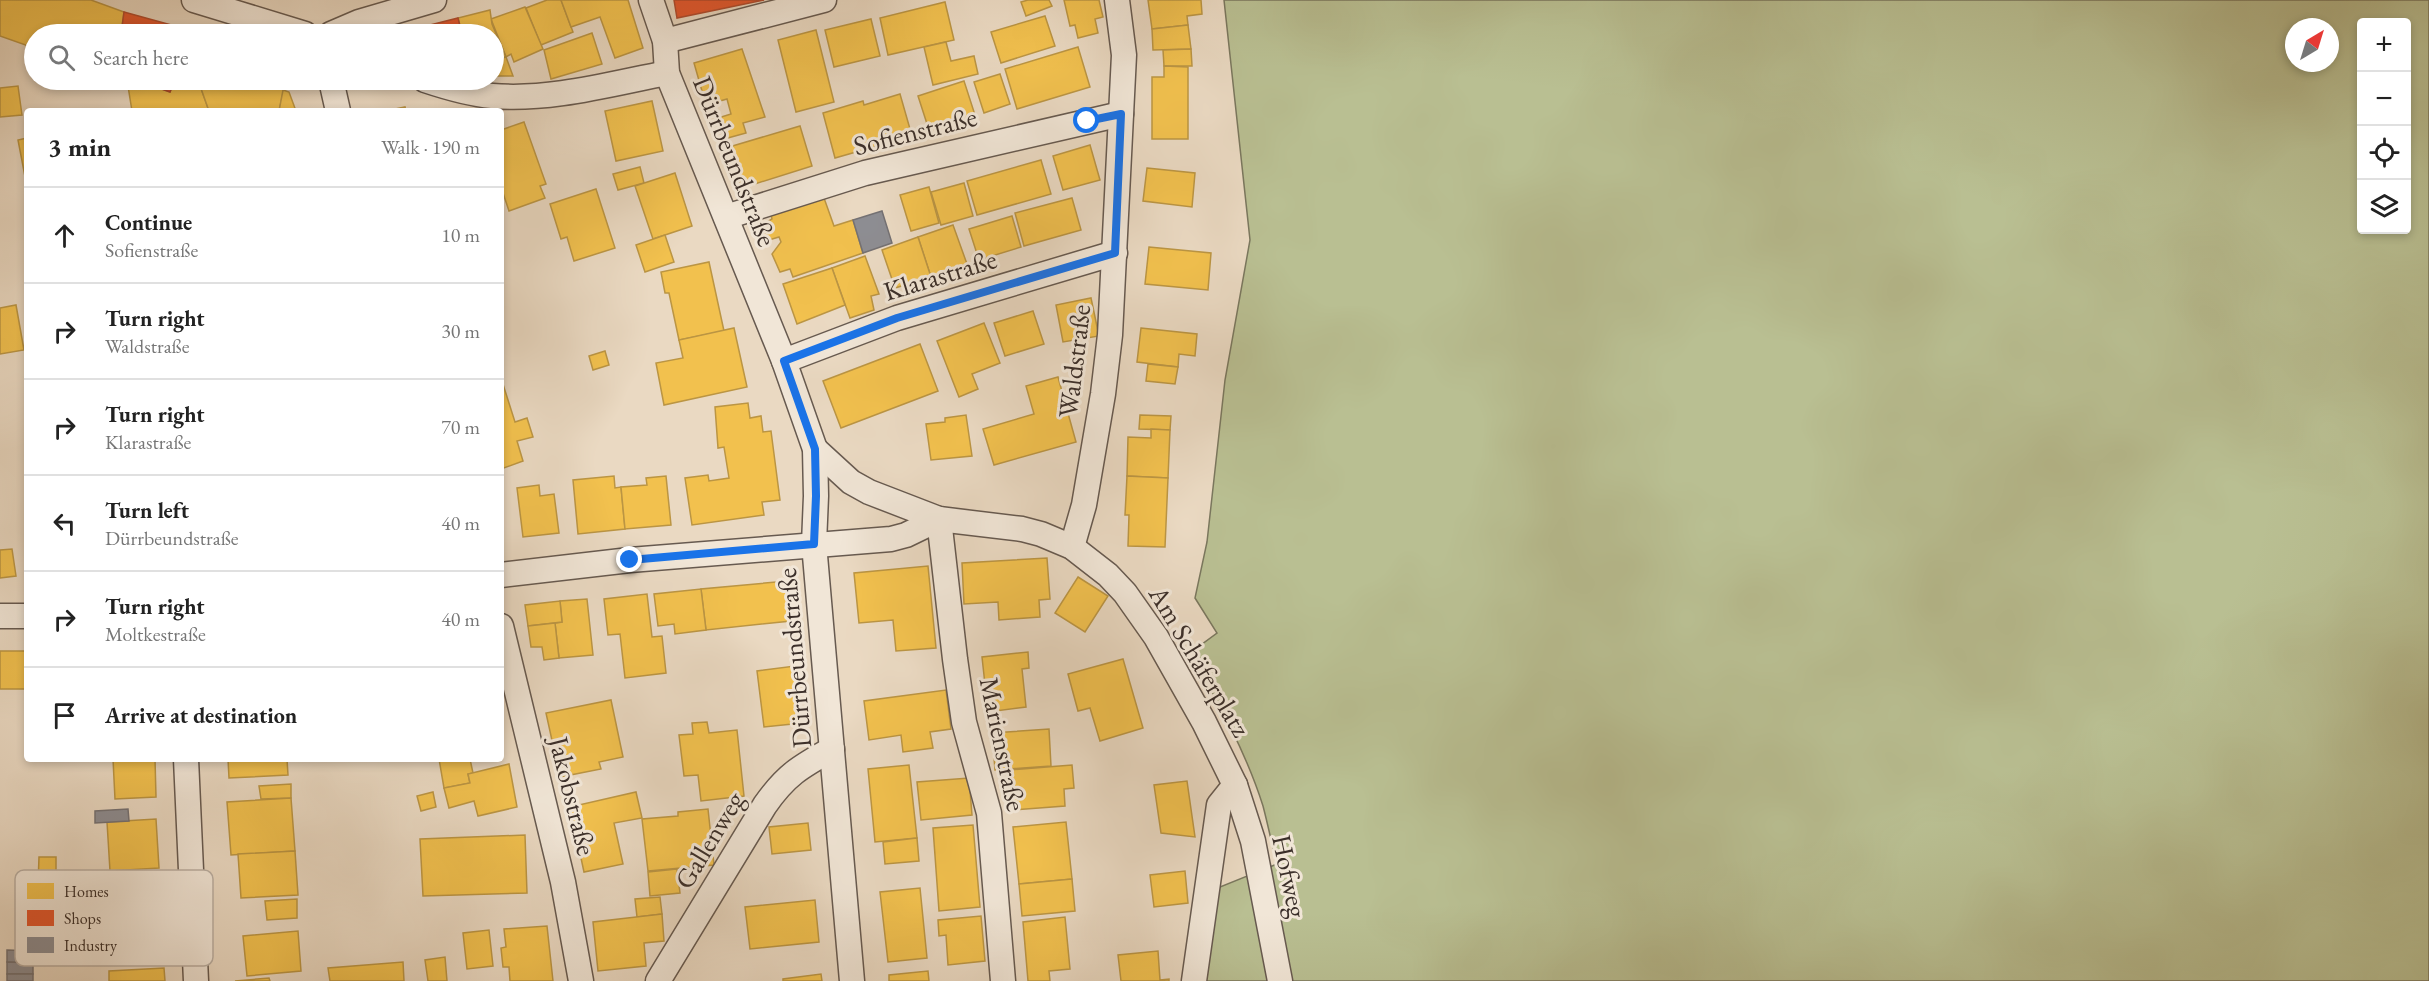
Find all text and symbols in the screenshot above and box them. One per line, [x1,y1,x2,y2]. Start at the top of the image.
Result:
north arrow [2285,18,2339,72]
map controls [2357,18,2411,234]
button: + [2357,18,2411,72]
search box [24,24,504,90]
icon: search [45,41,78,74]
text: Search here [93,43,188,72]
street label: Dürrbeundstraße [685,71,785,251]
button: − [2357,72,2411,126]
street label: Sofienstraße [850,99,980,163]
route start [1073,107,1099,133]
button: locate [2357,126,2411,180]
text: 3 min [48,130,111,164]
text: Walk · 190 m [381,134,480,160]
button: layers [2357,180,2411,234]
text: Continue [105,208,192,237]
icon: ahead [48,219,81,252]
text: 10 m [441,222,480,248]
text: Sofienstraße [105,237,198,263]
street label: Klarastraße [879,241,1001,309]
street label: Waldstraße [1050,302,1098,420]
text: Turn right [105,304,204,333]
icon: right [48,315,81,348]
text: 30 m [441,318,480,344]
text: Waldstraße [105,333,190,359]
text: Turn right [105,400,204,429]
icon: right [48,411,81,444]
text: 70 m [441,414,480,440]
text: Klarastraße [105,429,191,455]
text: Turn left [105,496,189,525]
icon: left [48,507,81,540]
text: 40 m [441,510,480,536]
text: Dürrbeundstraße [105,525,239,551]
route end [616,546,642,572]
street label: Dürrbeundstraße [769,567,819,749]
street label: Am Schäferplatz [1141,578,1259,744]
text: Turn right [105,592,204,621]
icon: right [48,603,81,636]
text: 40 m [441,606,480,632]
text: Moltkestraße [105,621,206,647]
street label: Marienstraße [972,674,1034,814]
icon: arrive [48,699,81,732]
text: Arrive at destination [105,701,297,730]
street label: Jakobstraße [541,731,605,859]
street label: Gallenweg [666,785,752,895]
street label: Hofweg [1264,831,1316,921]
legend [15,870,213,966]
text: Homes [64,881,109,902]
text: Shops [64,908,101,929]
text: Industry [64,935,118,956]

